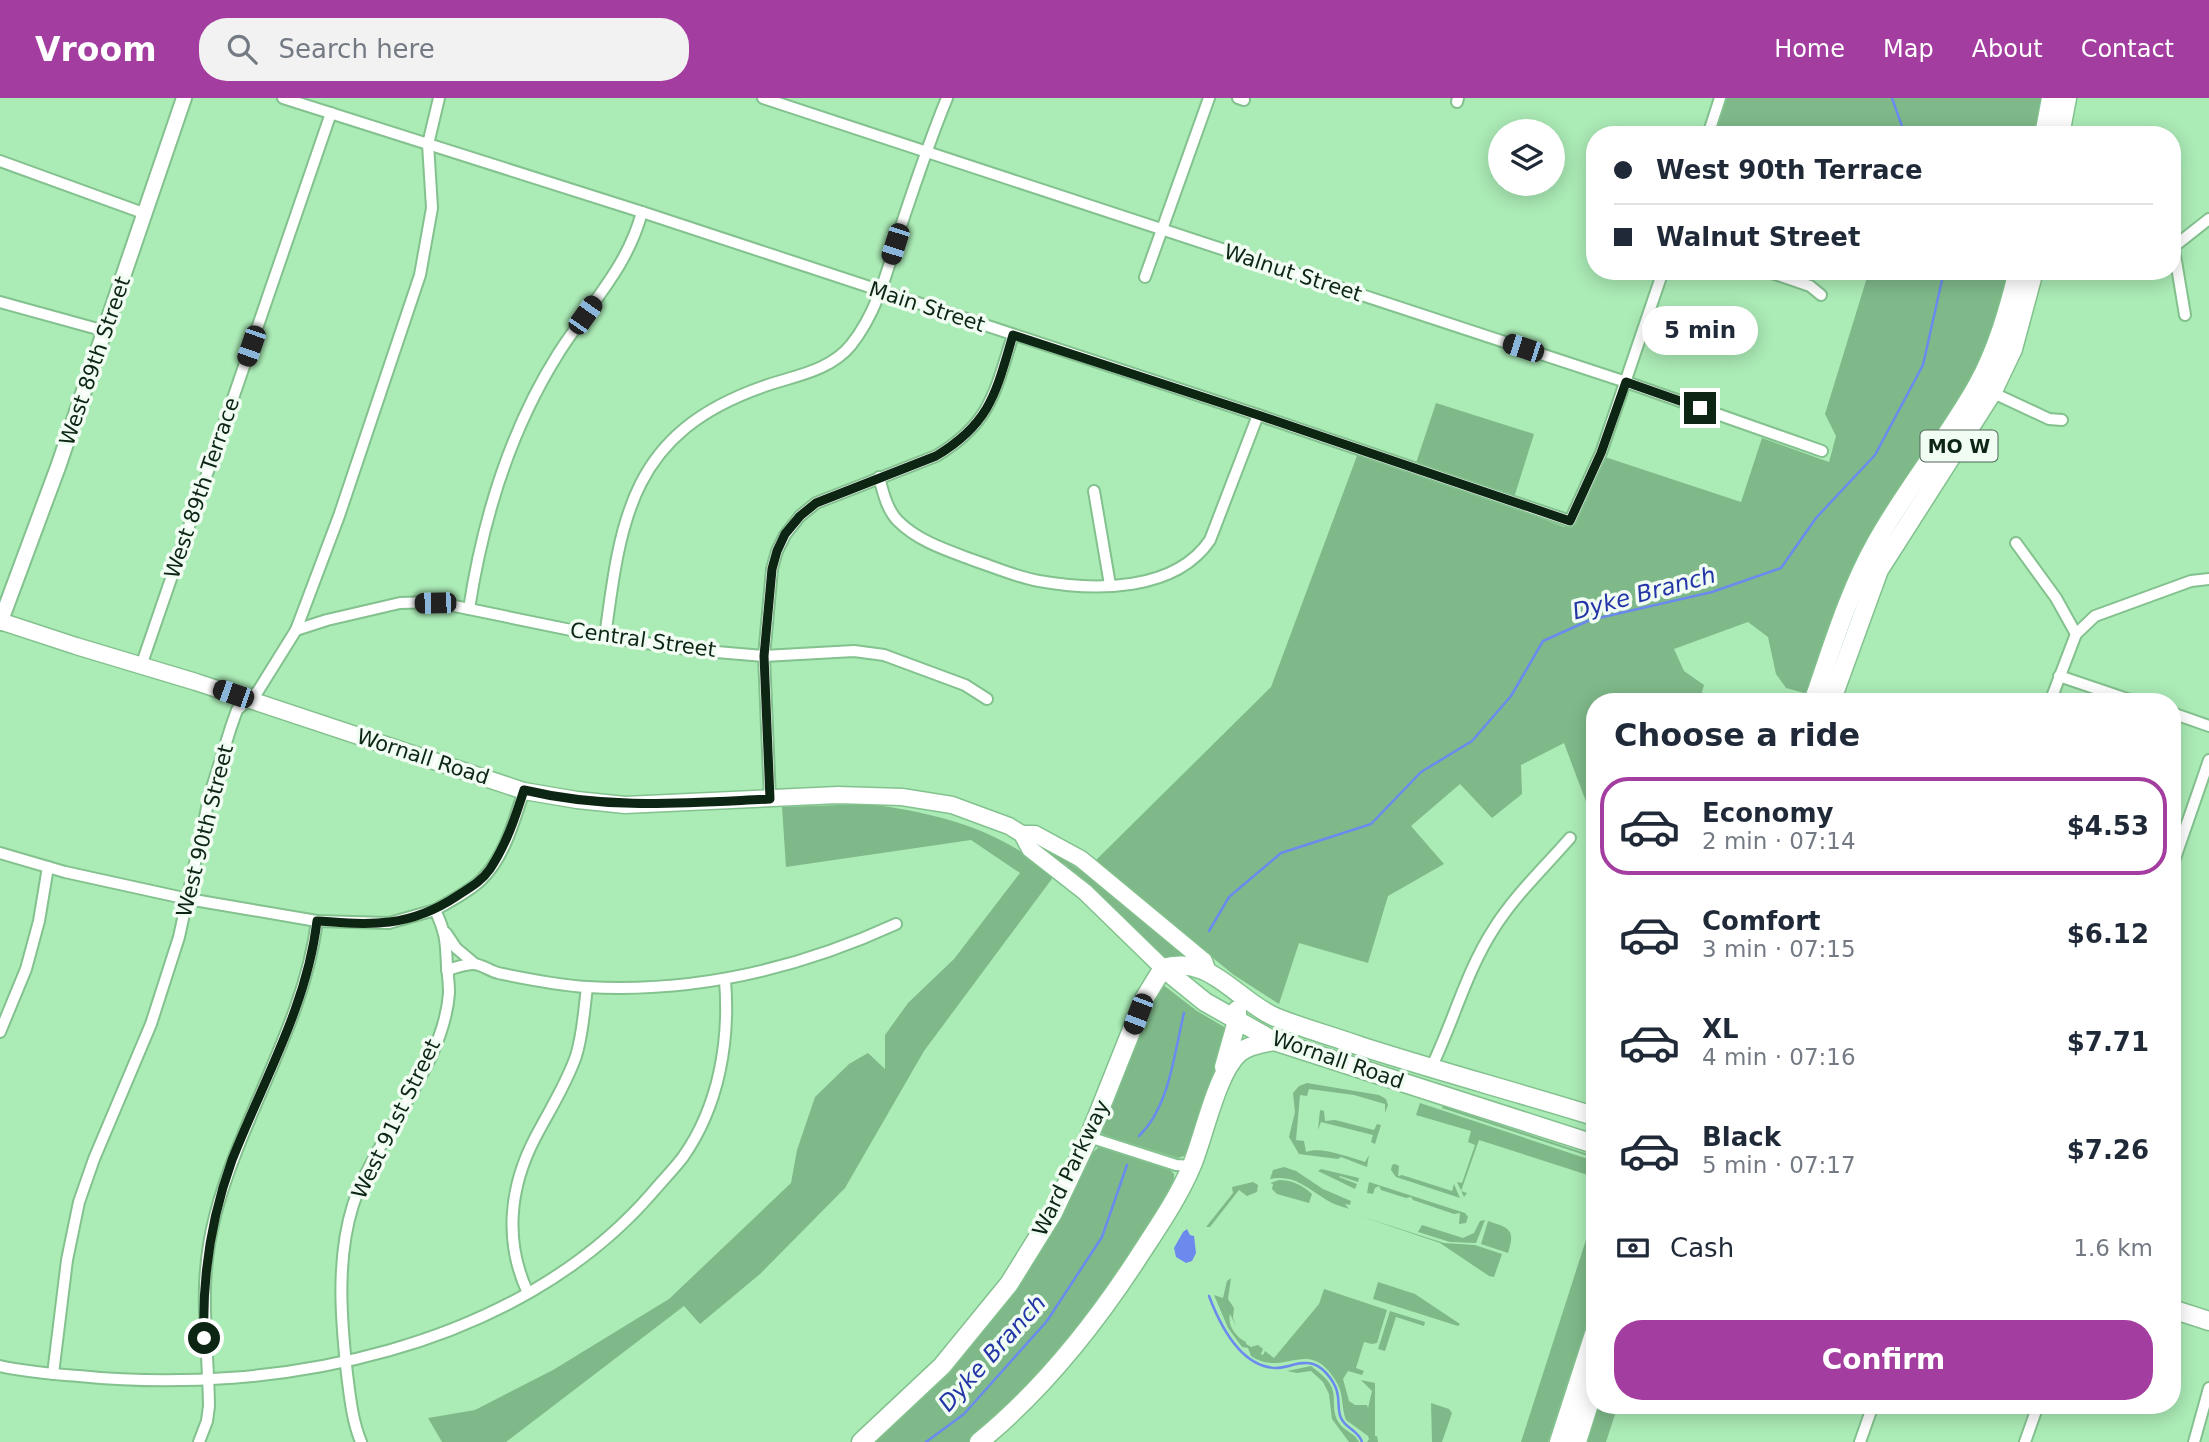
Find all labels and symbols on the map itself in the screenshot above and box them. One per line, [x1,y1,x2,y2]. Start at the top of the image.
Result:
car [879,221,912,267]
street label: Walnut Street [1221,239,1365,307]
street label: West 89th Street [55,273,135,449]
street label: Main Street [866,277,988,337]
car [565,292,606,338]
callout: 5 min [1642,306,1758,356]
car [235,323,268,369]
car [1500,332,1547,364]
route end [1684,392,1716,424]
street label: West 89th Terrace [160,394,244,582]
road number: MO W [1920,430,1997,462]
water label: Dyke Branch [1570,561,1718,625]
car [414,592,457,614]
street label: Central Street [569,618,717,662]
car [210,677,257,711]
street label: Wornall Road [354,724,492,790]
street label: West 90th Street [172,742,238,920]
car [1121,991,1156,1037]
street label: Wornall Road [1269,1026,1407,1094]
street label: West 91st Street [347,1035,445,1203]
street label: Ward Parkway [1028,1096,1114,1240]
water label: Dyke Branch [933,1290,1051,1416]
route start [188,1322,220,1354]

